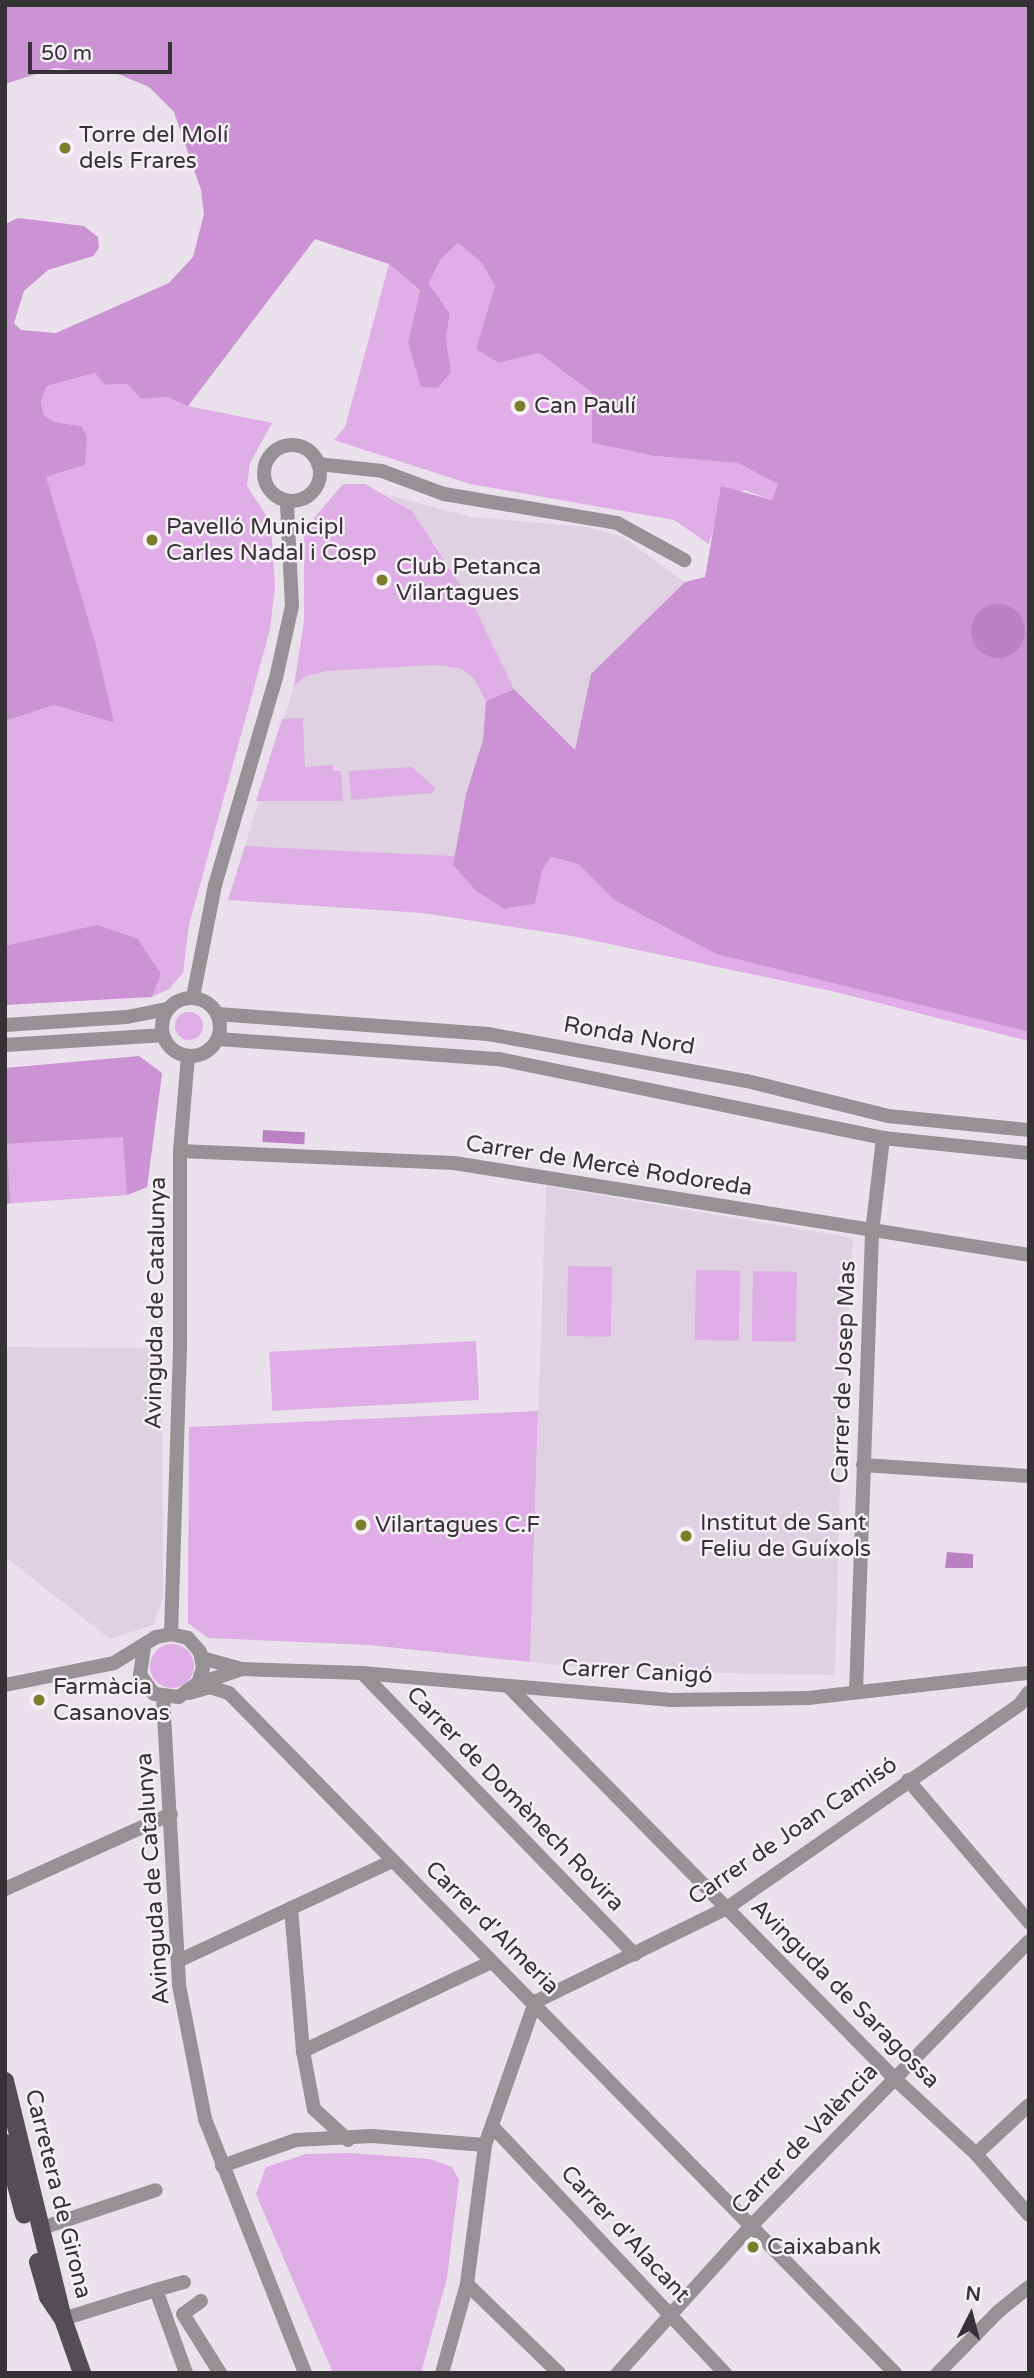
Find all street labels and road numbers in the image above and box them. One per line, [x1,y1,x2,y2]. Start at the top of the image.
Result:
street label: Ronda Nord [561,1011,697,1061]
street label: Carrer de Mercè Rodoreda [464,1130,754,1202]
street label: Avinguda de Catalunya [140,1176,172,1430]
street label: Carrer de Josep Mas [826,1260,862,1484]
street label: Carrer Canigó [561,1654,713,1690]
street label: Carrer de Domènech Rovira [400,1681,630,1917]
street label: Carrer de Joan Camisó [683,1751,903,1911]
street label: Avinguda de Catalunya [130,1752,176,2006]
street label: Carrer d'Almeria [419,1855,565,2001]
street label: Avinguda de Saragossa [745,1894,945,2094]
street label: Carrer de València [726,2058,884,2220]
street label: Carretera de Girona [19,2087,97,2301]
street label: Carrer d'Alacant [555,2160,695,2308]

